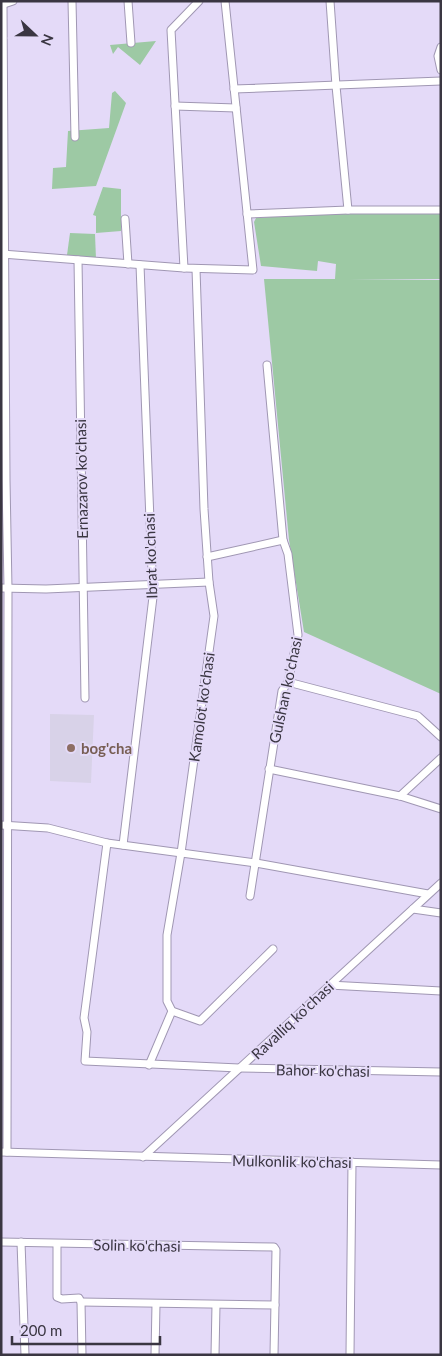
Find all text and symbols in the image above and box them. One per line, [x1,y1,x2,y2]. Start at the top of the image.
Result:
north arrow [10,10,60,60]
text: N [38,32,57,48]
street label: Ernazarov ko'chasi [71,419,91,539]
street label: Ibrat ko'chasi [140,513,160,599]
street label: Gulshan ko'chasi [265,635,305,745]
street label: Kamolot ko'chasi [184,651,218,763]
place label: bog'cha [81,739,132,757]
marker: bog'cha [65,742,77,754]
street label: Ravalliq ko'chasi [247,977,337,1063]
street label: Bahor ko'chasi [276,1060,370,1080]
street label: Mulkonlik ko'chasi [232,1151,352,1171]
street label: Solin ko'chasi [93,1235,181,1255]
scale bar [12,1314,160,1346]
text: 200 m [20,1321,62,1339]

